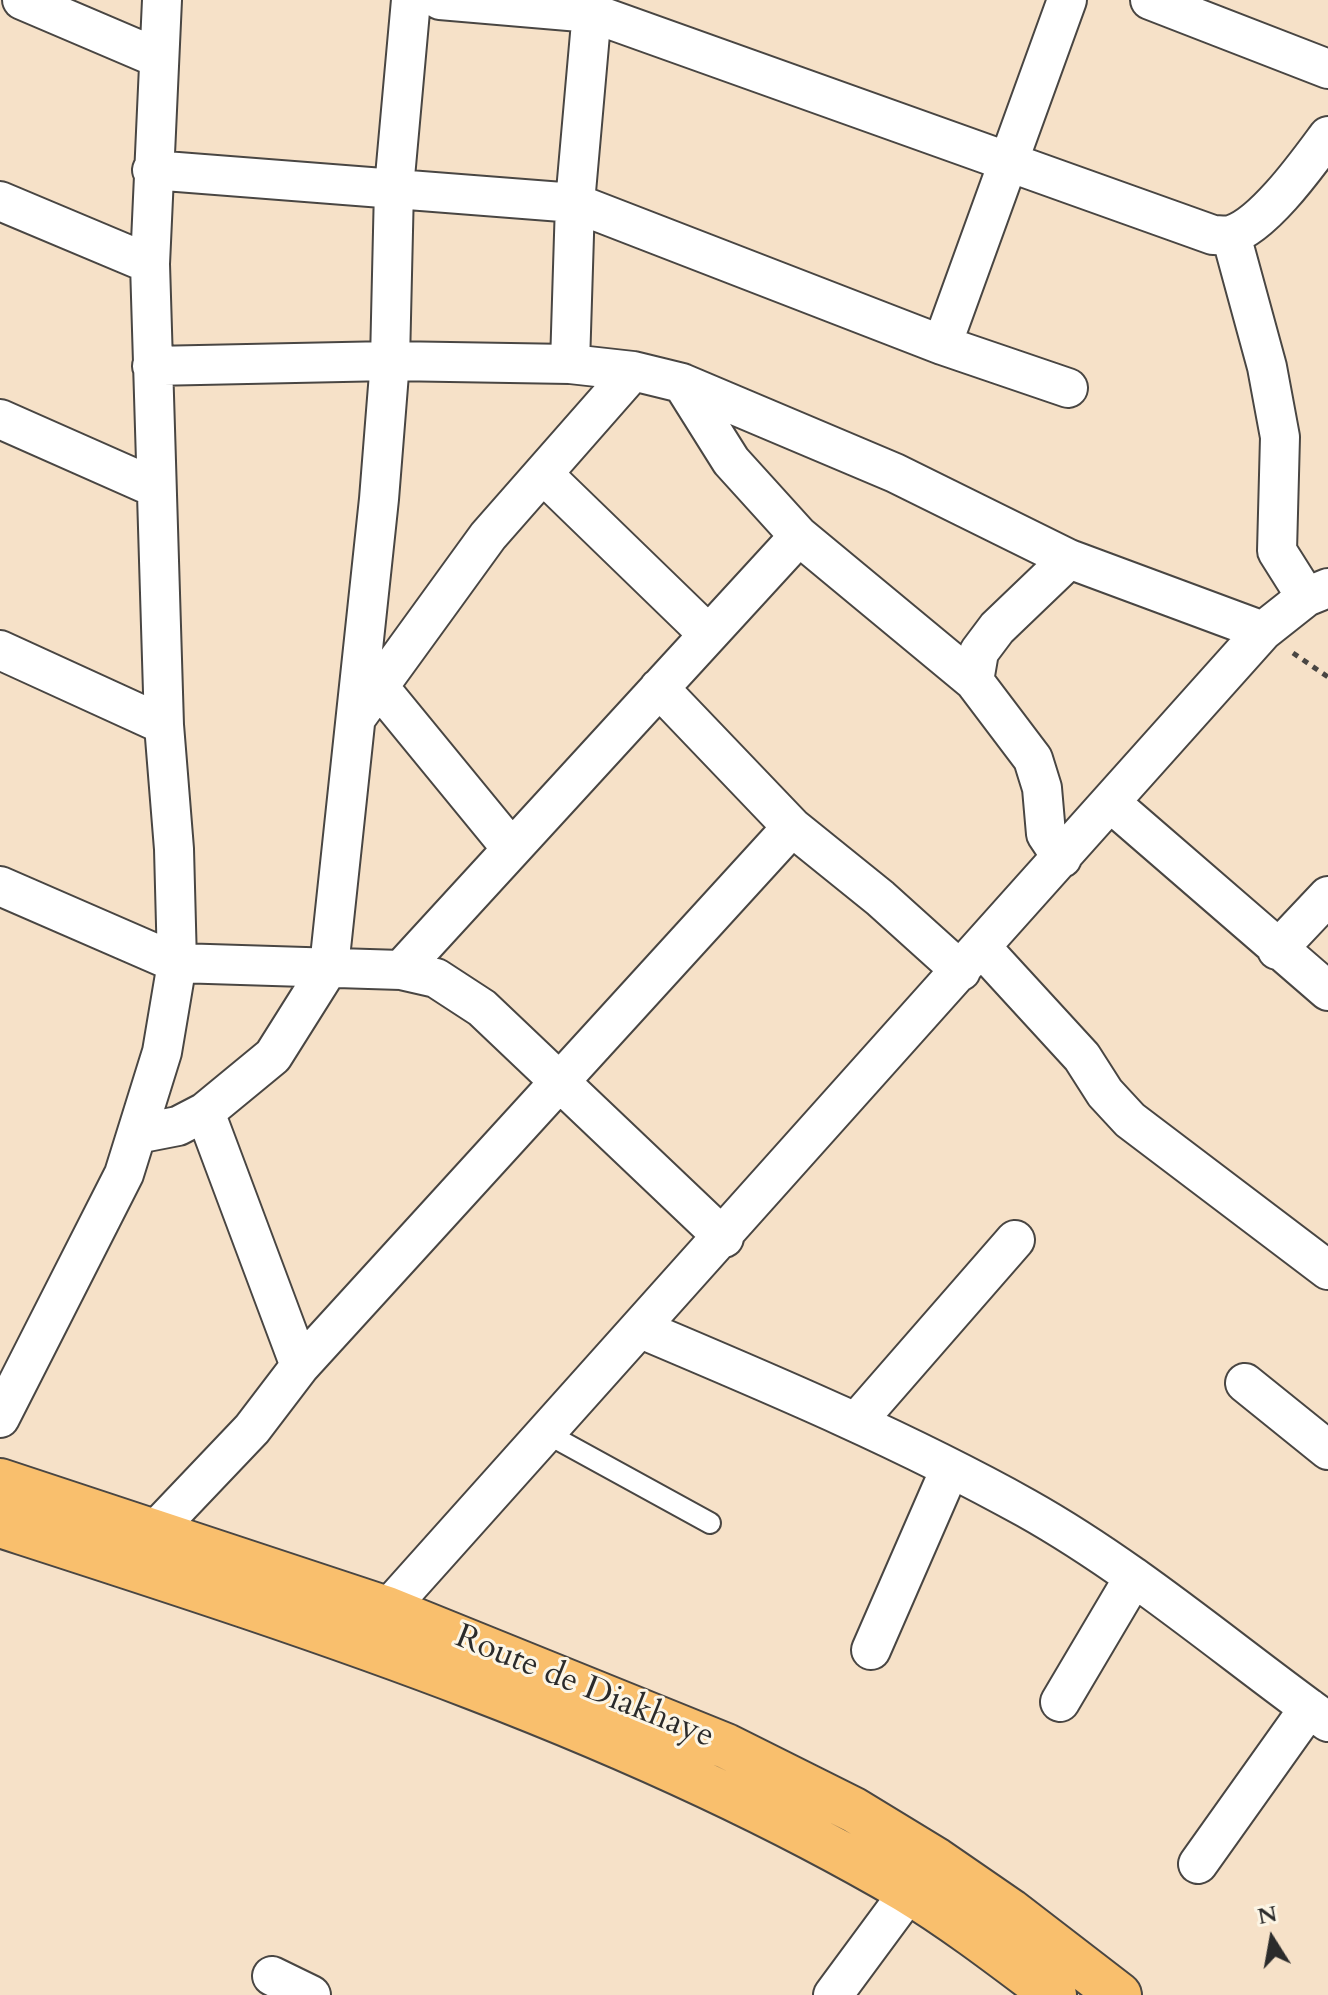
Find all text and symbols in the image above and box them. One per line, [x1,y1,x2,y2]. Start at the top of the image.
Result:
street label: Route de Diakhaye [449,1618,719,1758]
north arrow [1232,1899,1312,1979]
text: N [1255,1899,1280,1932]

